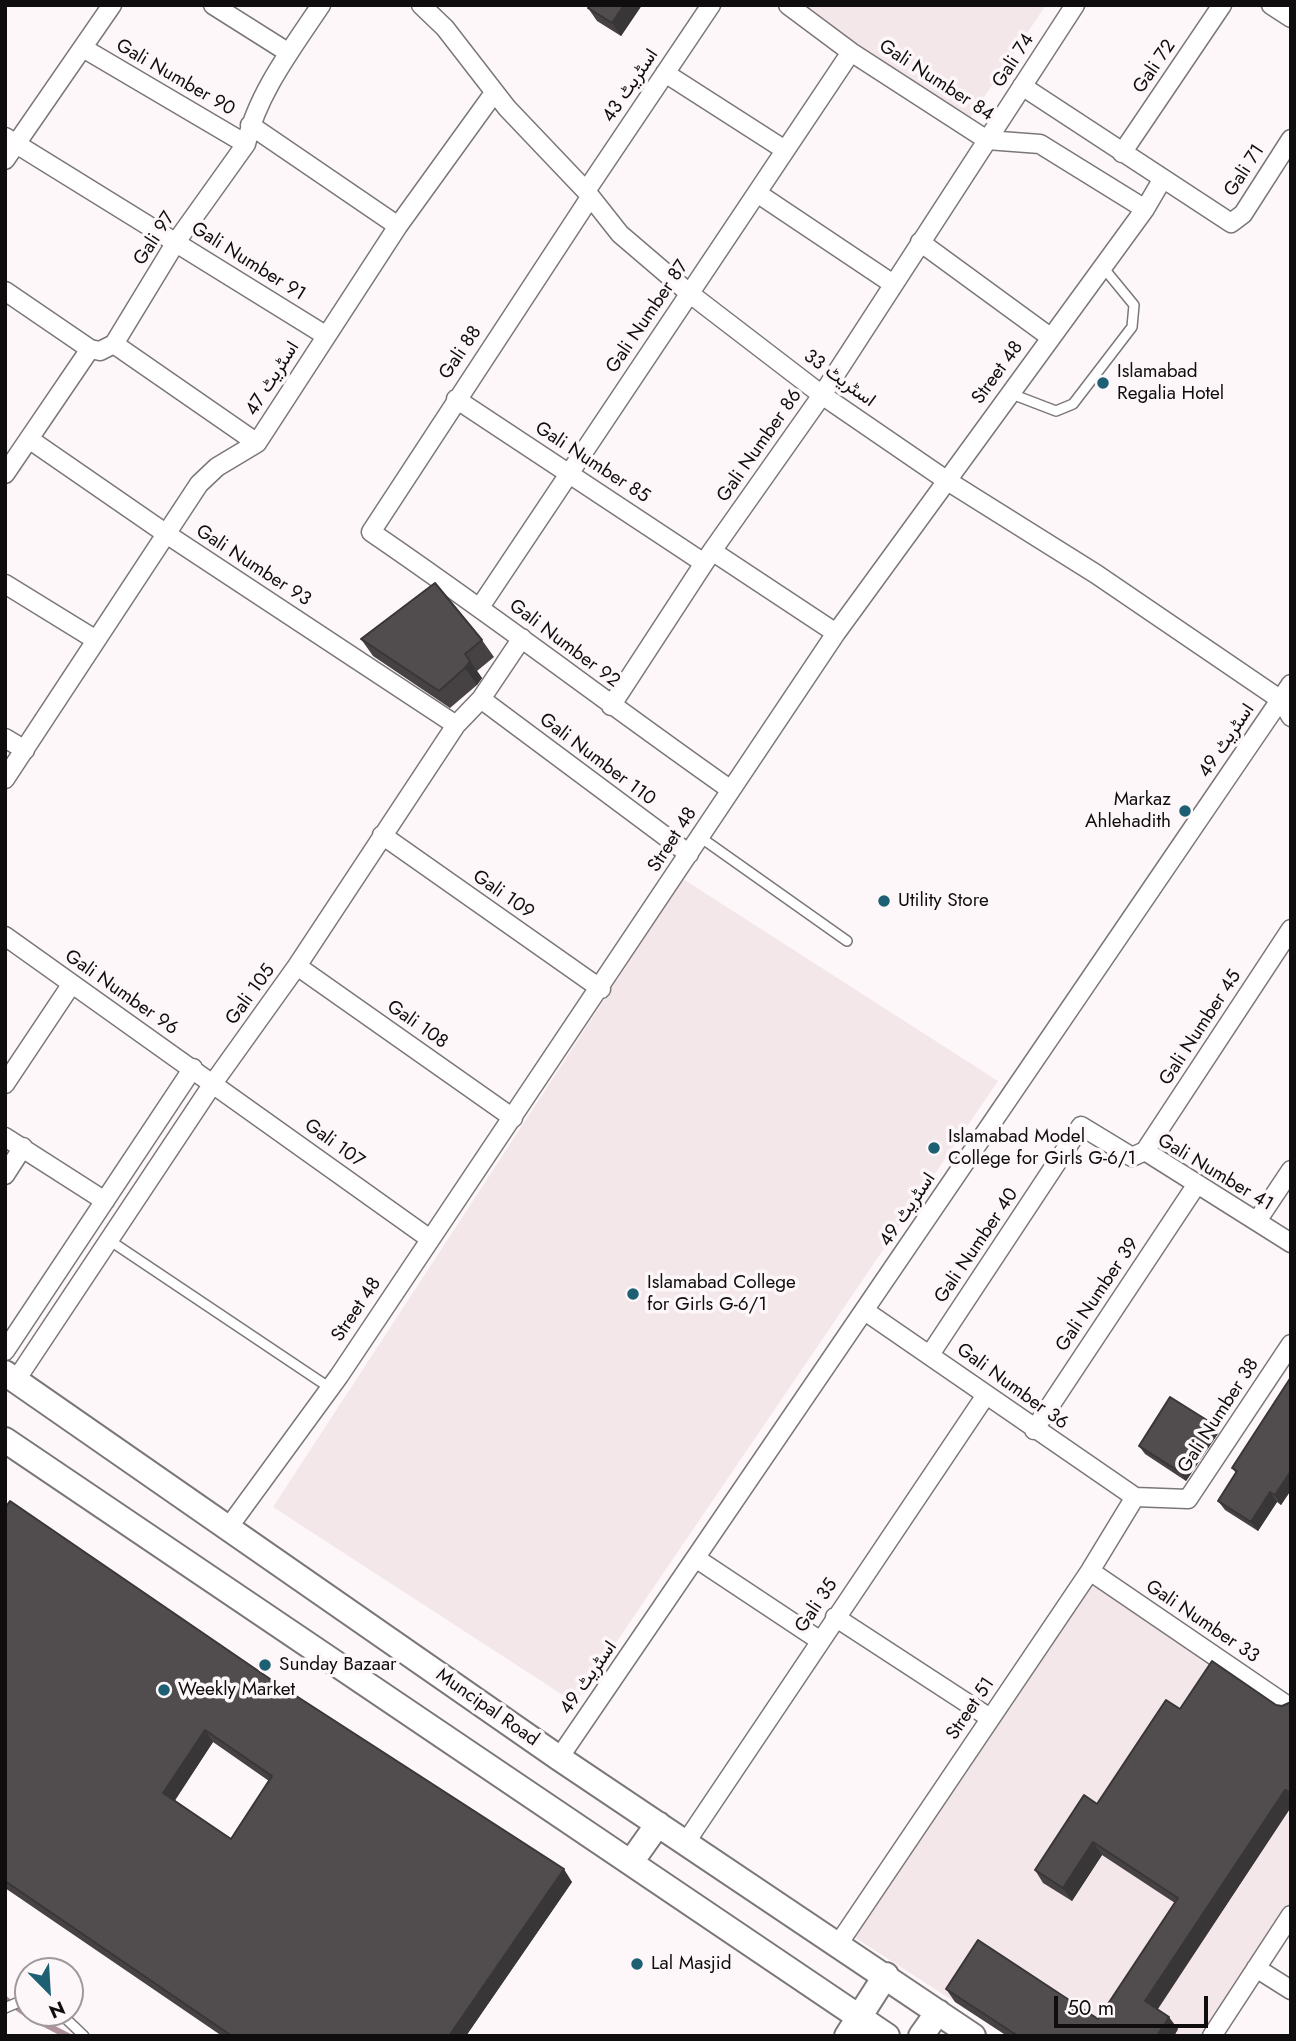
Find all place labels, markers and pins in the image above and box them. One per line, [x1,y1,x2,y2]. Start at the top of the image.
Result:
place label: Islamabad Regalia Hotel [1117,361,1224,405]
marker: Islamabad Regalia Hotel [1095,375,1111,391]
place label: Markaz Ahlehadith [1085,789,1171,833]
marker: Markaz Ahlehadith [1177,803,1193,819]
place label: Utility Store [898,890,989,912]
marker: Utility Store [876,893,892,909]
place label: Islamabad Model College for Girls G-6/1 [948,1126,1136,1170]
marker: Islamabad Model College for Girls G-6/1 [926,1140,942,1156]
place label: Islamabad College for Girls G-6/1 [647,1272,796,1316]
marker: Islamabad College for Girls G-6/1 [625,1286,641,1302]
place label: Sunday Bazaar [279,1654,397,1676]
marker: Sunday Bazaar [257,1657,273,1673]
place label: Weekly Market [178,1679,295,1701]
marker: Weekly Market [156,1682,172,1698]
place label: Lal Masjid [651,1953,731,1975]
marker: Lal Masjid [629,1956,645,1972]

